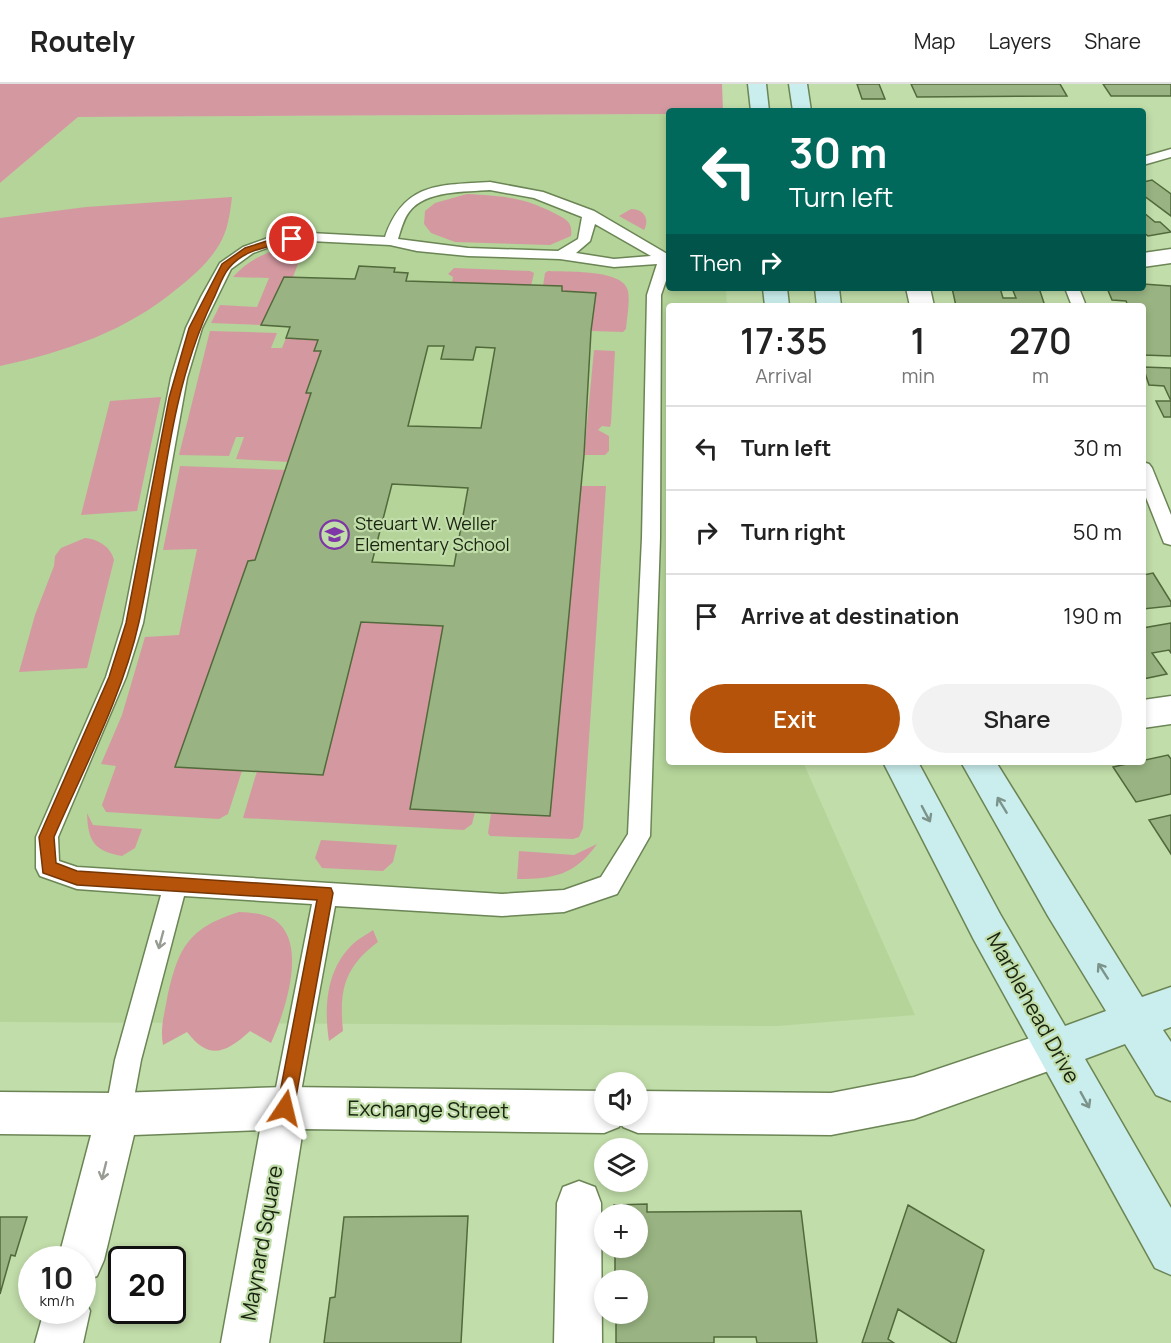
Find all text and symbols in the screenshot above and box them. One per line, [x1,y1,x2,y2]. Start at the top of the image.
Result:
text: Routely [30,22,135,60]
text: Map [914,27,955,55]
text: Layers [988,27,1051,55]
text: Share [1084,27,1141,55]
text: 30 m [789,123,887,181]
icon: left [690,132,768,210]
text: Turn left [789,178,893,215]
pin [266,213,317,264]
icon: arrive [275,222,308,255]
icon: right [754,246,787,279]
text: Then [690,248,742,278]
text: 17:35 [740,316,827,365]
text: 1 [911,316,926,365]
text: 270 [1009,316,1072,365]
text: Arrival [755,362,812,389]
text: min [901,362,935,389]
text: m [1032,362,1049,389]
icon: left [690,432,723,465]
text: Turn left [741,433,831,463]
text: 30 m [1073,433,1122,463]
place label: Steuart W. Weller Elementary School [355,511,510,556]
icon: right [690,516,723,549]
text: Turn right [741,517,846,547]
text: 50 m [1073,517,1122,547]
school or university icon: Steuart W. Weller Elementary School [318,518,350,550]
icon: arrive [690,600,723,633]
text: Arrive at destination [741,601,959,631]
text: 190 m [1063,601,1122,631]
button: Exit [690,684,900,753]
button: Share [912,684,1122,753]
one-way arrow [996,797,1008,814]
one-way arrow [921,805,932,823]
street label: Marblehead Drive [981,927,1087,1088]
one-way arrow [155,930,166,949]
one-way arrow [1097,963,1110,980]
map controls [594,1072,648,1324]
button: sound [594,1072,648,1126]
position arrow [253,1076,317,1140]
one-way arrow [1080,1091,1091,1109]
street label: Exchange Street [347,1094,509,1124]
button: layers [594,1138,648,1192]
one-way arrow [97,1161,109,1180]
street label: Maynard Square [234,1163,288,1323]
button: + [594,1204,648,1258]
speed limit sign: 20 [108,1246,186,1324]
text: 10 [41,1257,73,1298]
button: − [594,1270,648,1324]
text: km/h [40,1290,74,1311]

